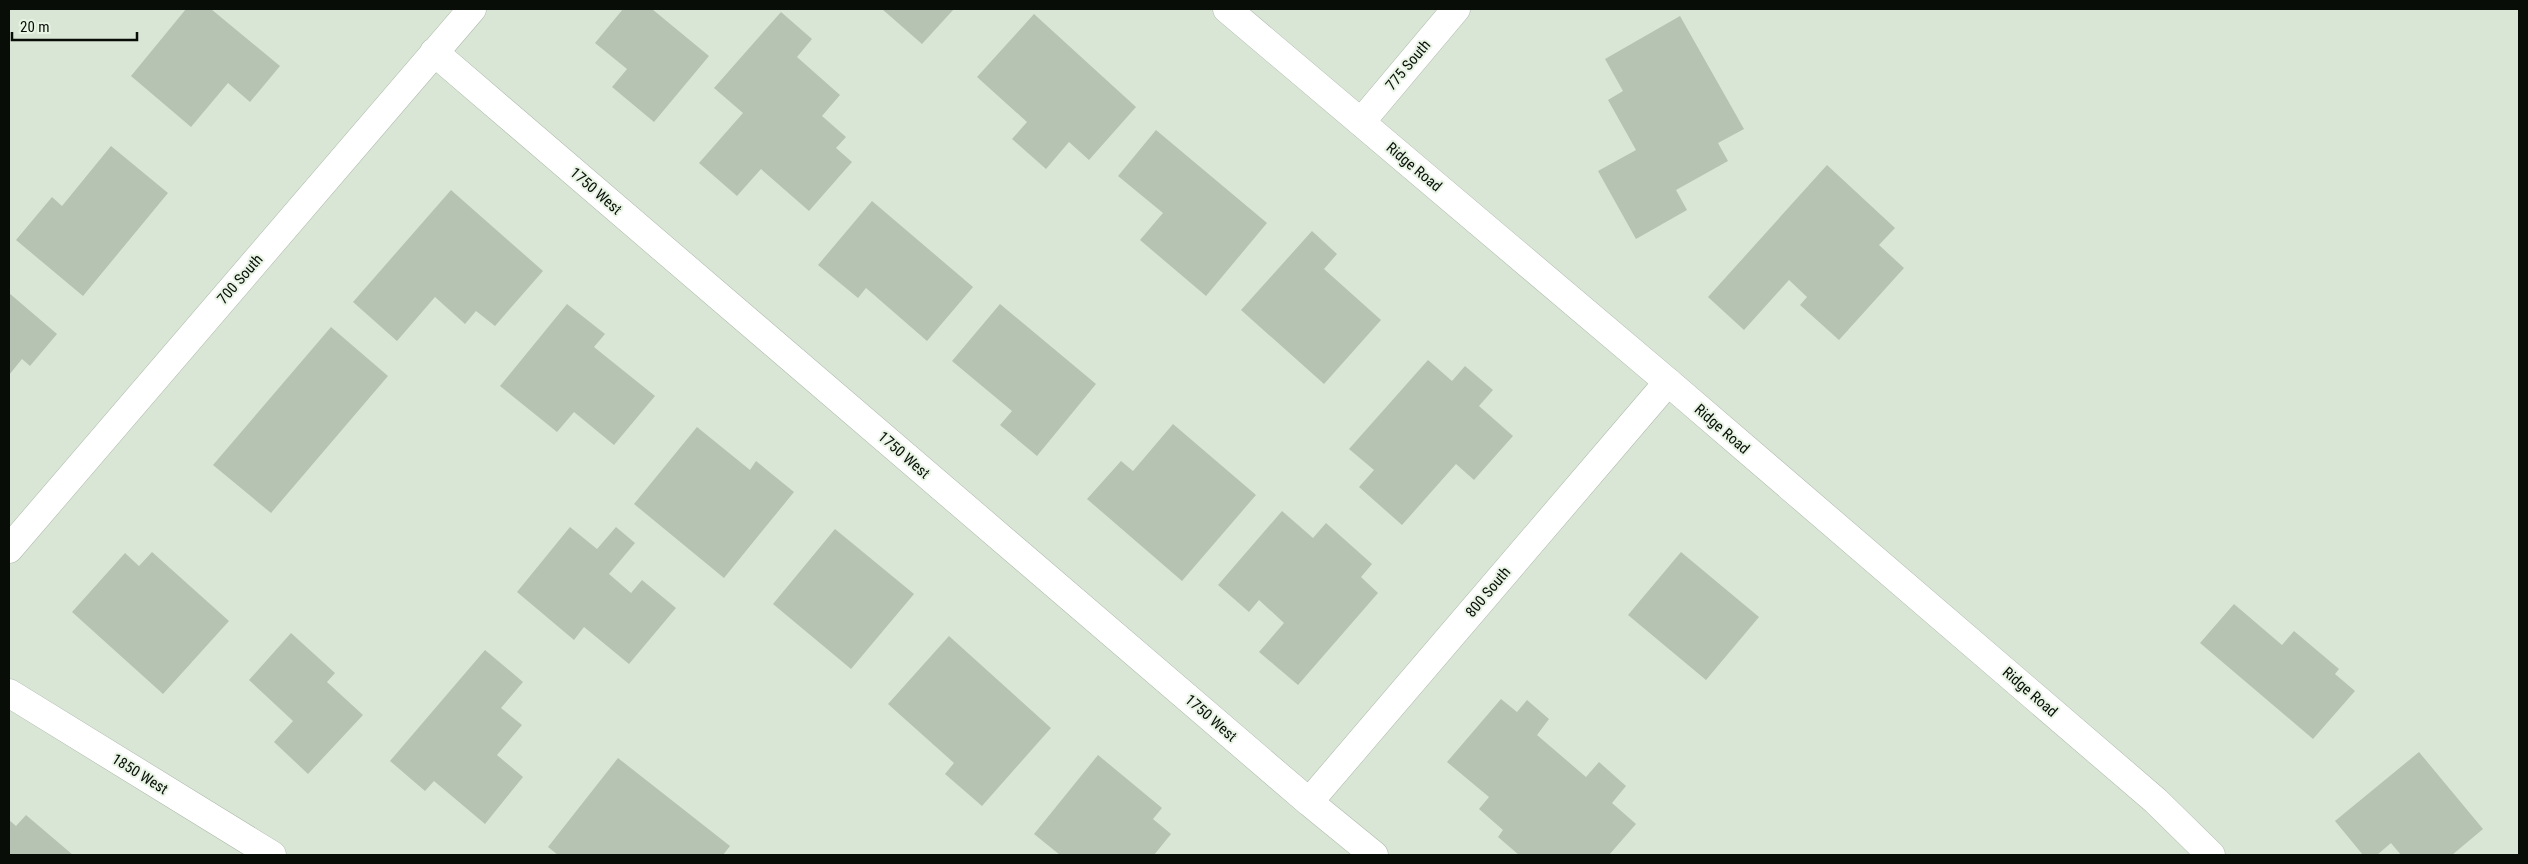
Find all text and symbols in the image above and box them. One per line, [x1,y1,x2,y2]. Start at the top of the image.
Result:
scale bar [12,10,138,42]
text: 20 m [20,18,50,36]
street label: 775 South [1382,36,1434,94]
street label: Ridge Road [1383,139,1445,195]
street label: 1750 West [566,164,626,218]
street label: 700 South [214,250,266,308]
street label: Ridge Road [1691,400,1753,458]
street label: 1750 West [874,428,934,482]
street label: 800 South [1462,563,1514,621]
street label: Ridge Road [1999,663,2061,721]
street label: 1750 West [1181,691,1241,745]
street label: 1850 West [109,750,171,798]

